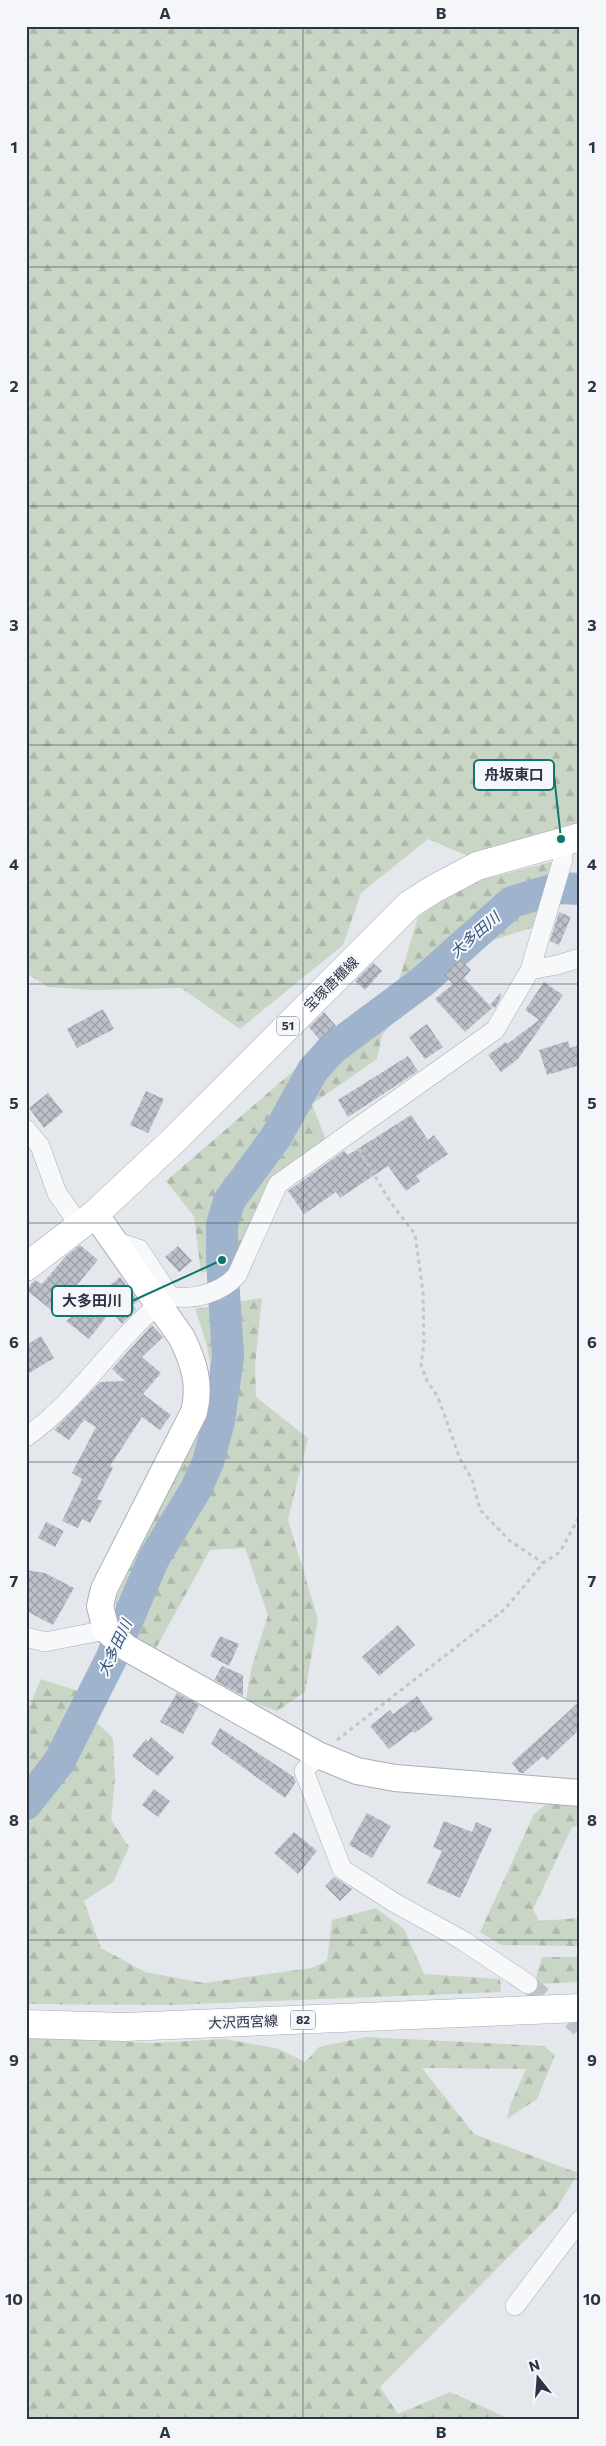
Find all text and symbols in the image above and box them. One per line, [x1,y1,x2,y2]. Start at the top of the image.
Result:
text: A [159,3,171,22]
text: B [436,3,447,22]
text: 1 [10,137,18,156]
text: 1 [588,137,596,156]
text: 2 [9,376,19,395]
text: 2 [587,376,597,395]
text: 3 [9,615,19,634]
text: 3 [587,615,597,634]
callout: 舟坂東口 [474,760,554,790]
text: 舟坂東口 [484,765,544,783]
text: 4 [9,854,19,873]
text: 4 [587,854,597,873]
water label: 大多田川 [446,906,504,961]
street label: 宝塚唐櫃線 [300,953,361,1014]
road number: 51 [277,1016,299,1036]
text: 5 [9,1093,19,1112]
text: 5 [587,1093,597,1112]
callout: 大多田川 [52,1286,132,1316]
text: 大多田川 [62,1291,122,1309]
text: 6 [9,1332,19,1351]
text: 6 [587,1332,597,1351]
text: 7 [10,1571,19,1590]
text: 7 [588,1571,597,1590]
water label: 大多田川 [93,1615,136,1679]
text: 8 [9,1810,19,1829]
text: 8 [587,1810,597,1829]
road number: 82 [290,2010,316,2030]
street label: 大沢西宮線 [208,2012,278,2031]
text: 9 [9,2050,19,2069]
text: 9 [587,2050,597,2069]
text: 10 [5,2289,23,2308]
text: 10 [583,2289,601,2308]
north arrow [514,2354,564,2404]
text: N [527,2355,542,2375]
text: A [159,2422,171,2441]
text: B [436,2422,447,2441]

